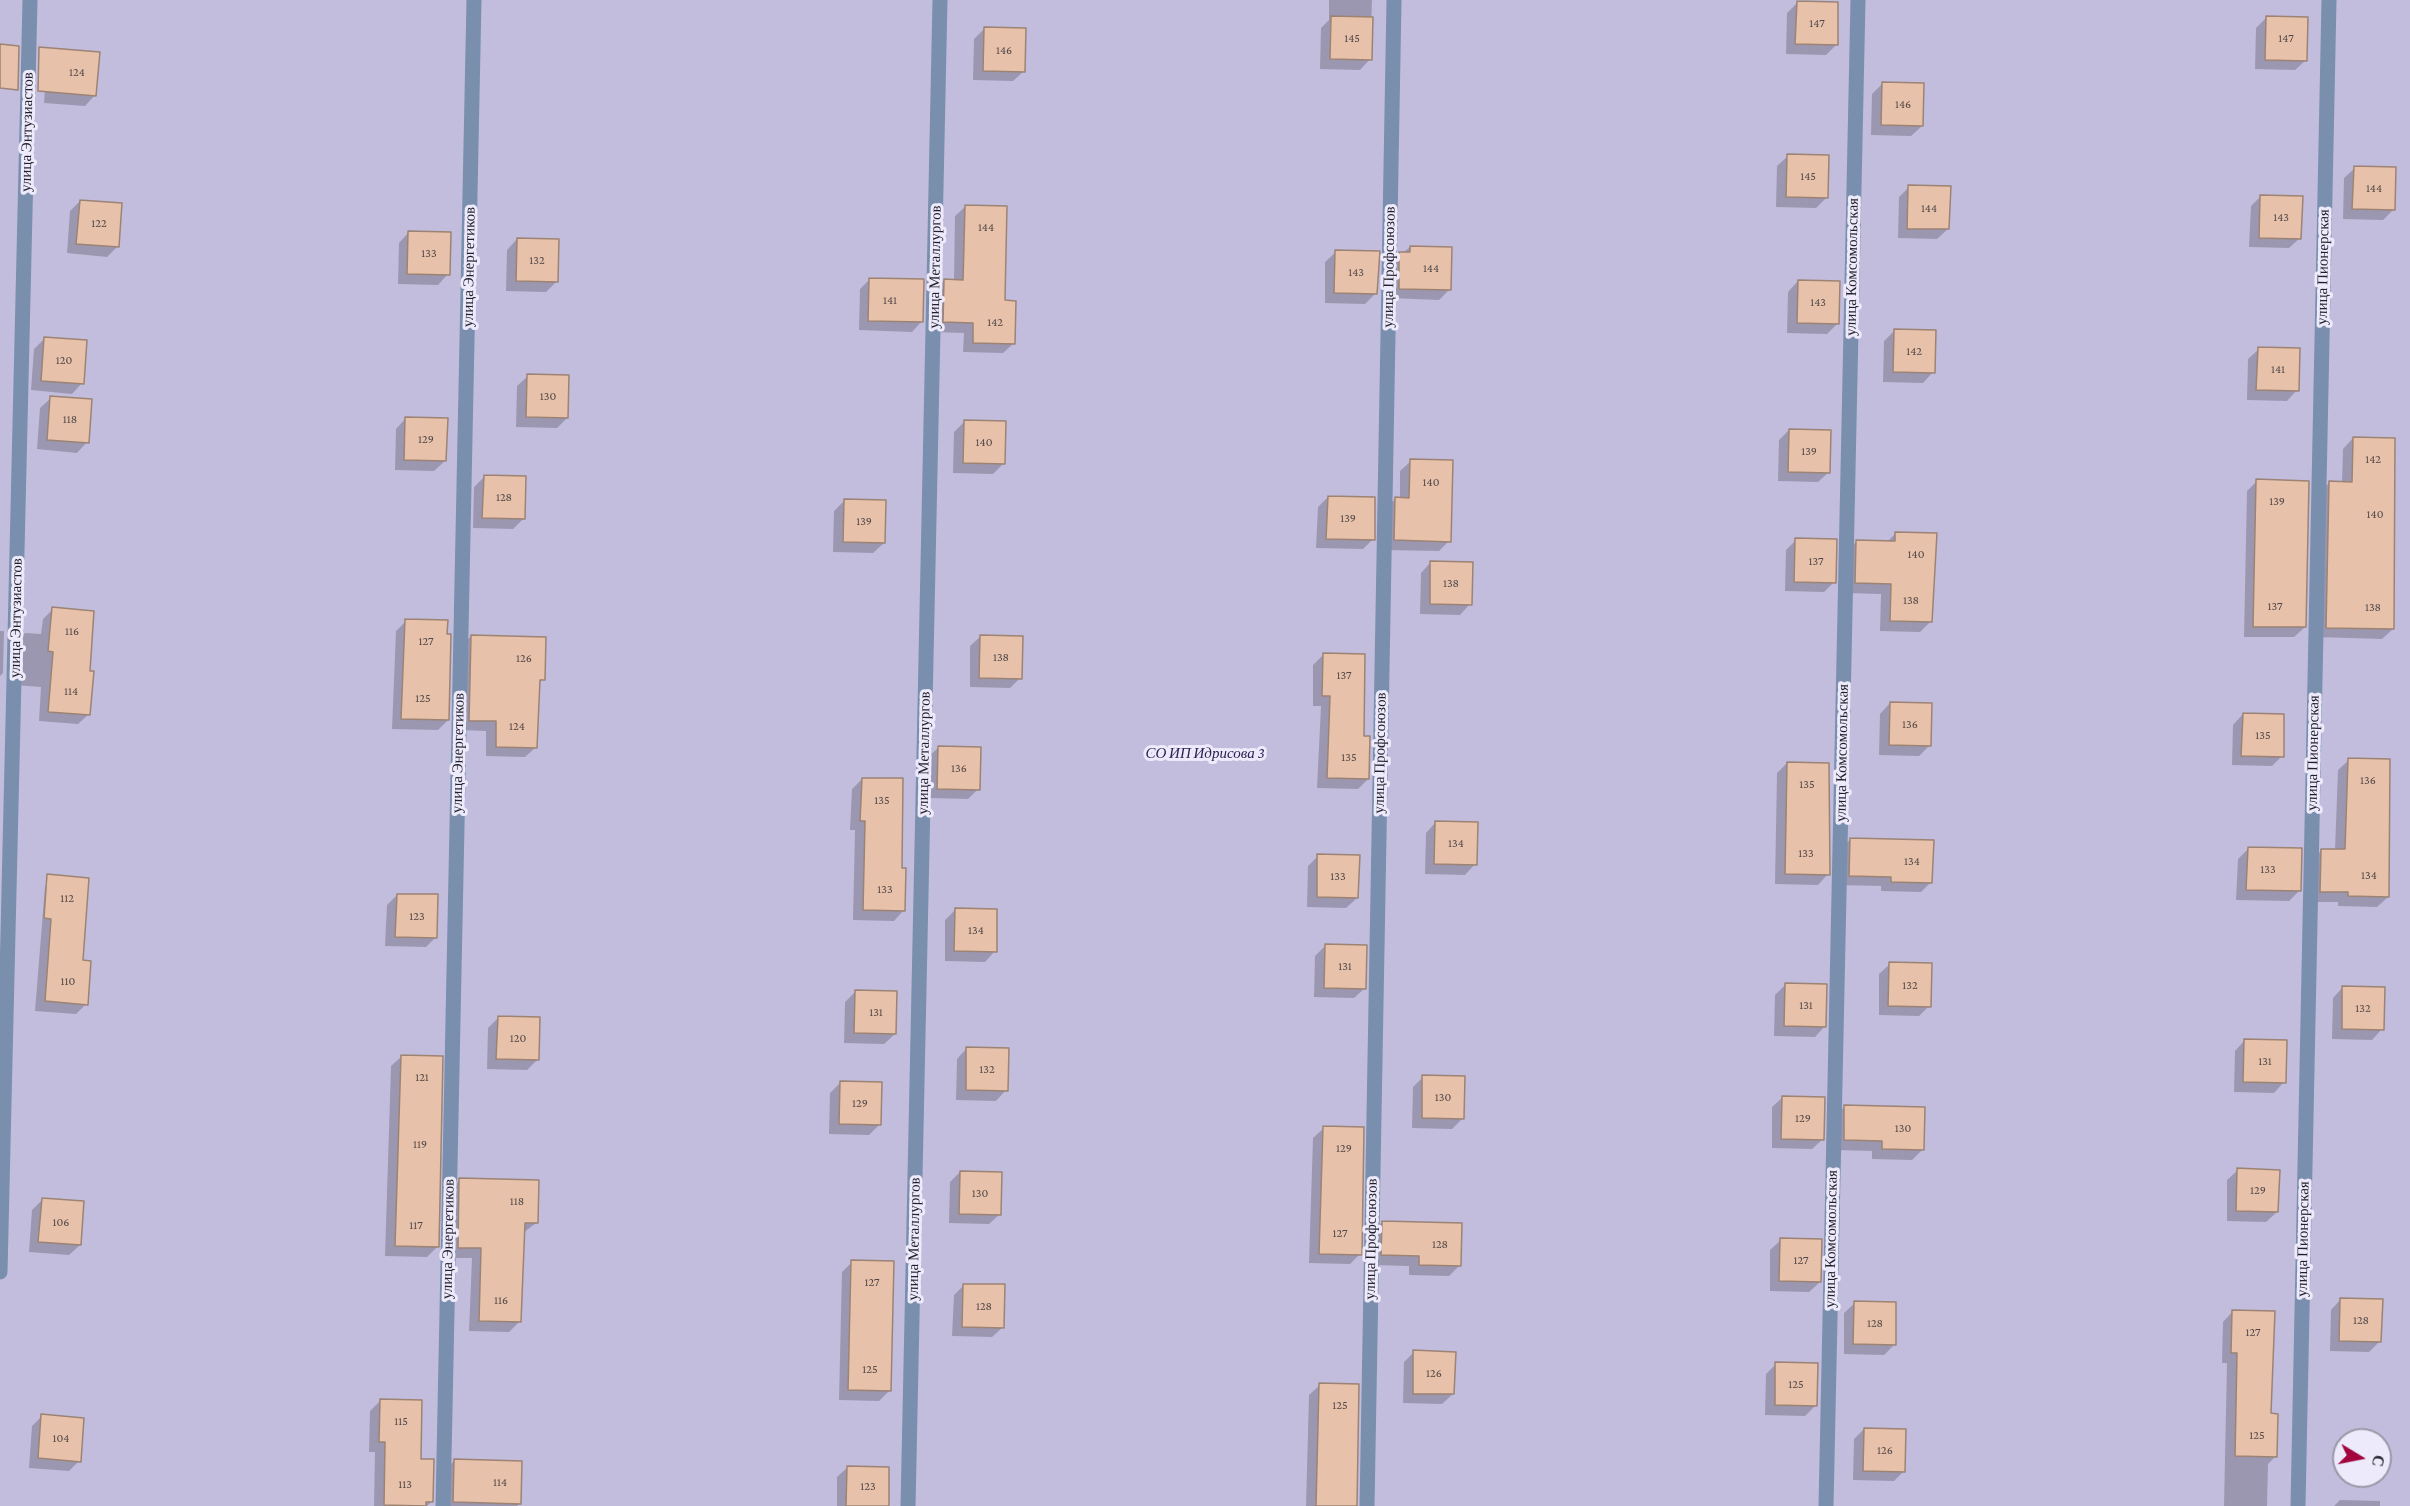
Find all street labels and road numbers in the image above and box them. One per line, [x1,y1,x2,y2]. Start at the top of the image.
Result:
street label: улица Энтузиастов [17,72,37,192]
street label: улица Комсомольская [1842,198,1862,336]
street label: улица Металлургов [925,205,945,329]
street label: улица Профсоюзов [1379,206,1399,328]
street label: улица Энергетиков [459,207,479,327]
street label: улица Пионерская [2313,209,2333,325]
street label: улица Энтузиастов [6,558,26,678]
street label: улица Комсомольская [1832,684,1852,822]
street label: улица Металлургов [914,691,934,815]
street label: улица Профсоюзов [1370,692,1390,814]
street label: улица Энергетиков [448,693,468,813]
street label: улица Пионерская [2303,695,2323,811]
street label: улица Комсомольская [1821,1170,1841,1308]
street label: улица Металлургов [904,1177,924,1301]
street label: улица Профсоюзов [1361,1178,1381,1300]
street label: улица Энергетиков [438,1179,458,1299]
street label: улица Пионерская [2293,1181,2313,1297]

